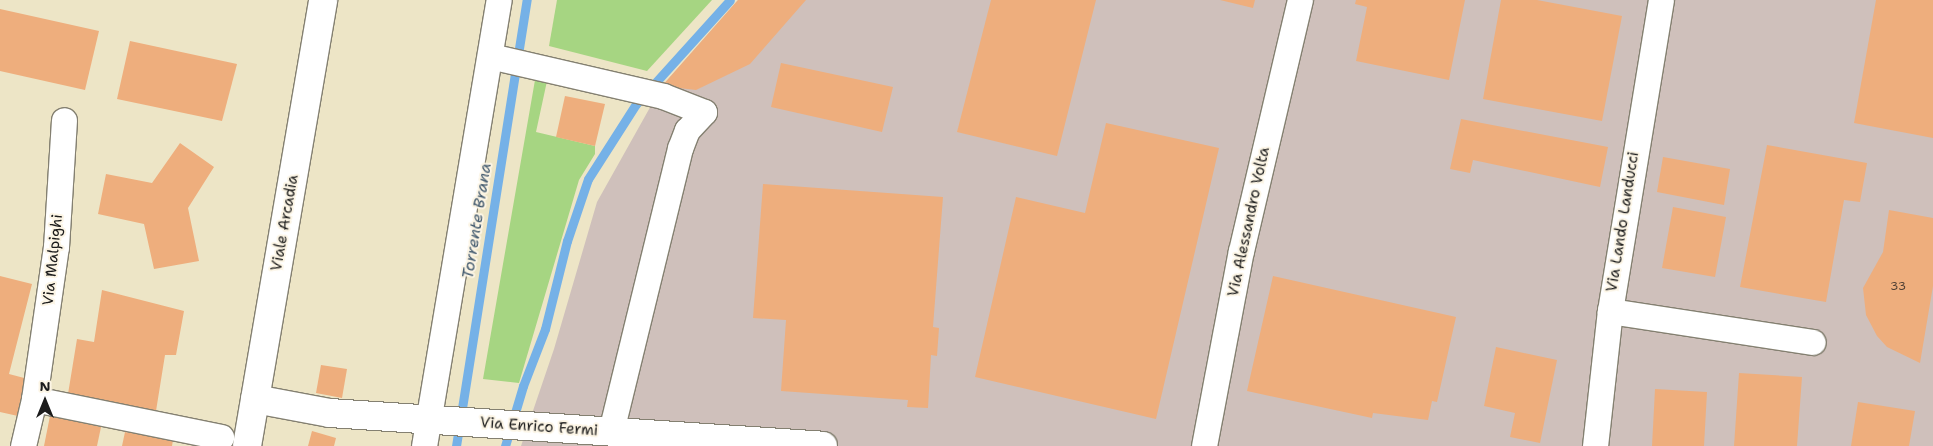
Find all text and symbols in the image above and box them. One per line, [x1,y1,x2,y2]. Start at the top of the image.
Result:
street label: Via Alessandro Volta [1224,145,1274,299]
street label: Via Lando Landucci [1603,151,1643,293]
water label: Torrente Brana [458,162,496,280]
street label: Viale Arcadia [268,173,302,273]
street label: Via Malpighi [39,213,67,307]
house number: 33 [1890,280,1906,294]
north arrow [20,376,70,426]
text: N [39,377,51,395]
street label: Via Enrico Fermi [479,414,599,440]

